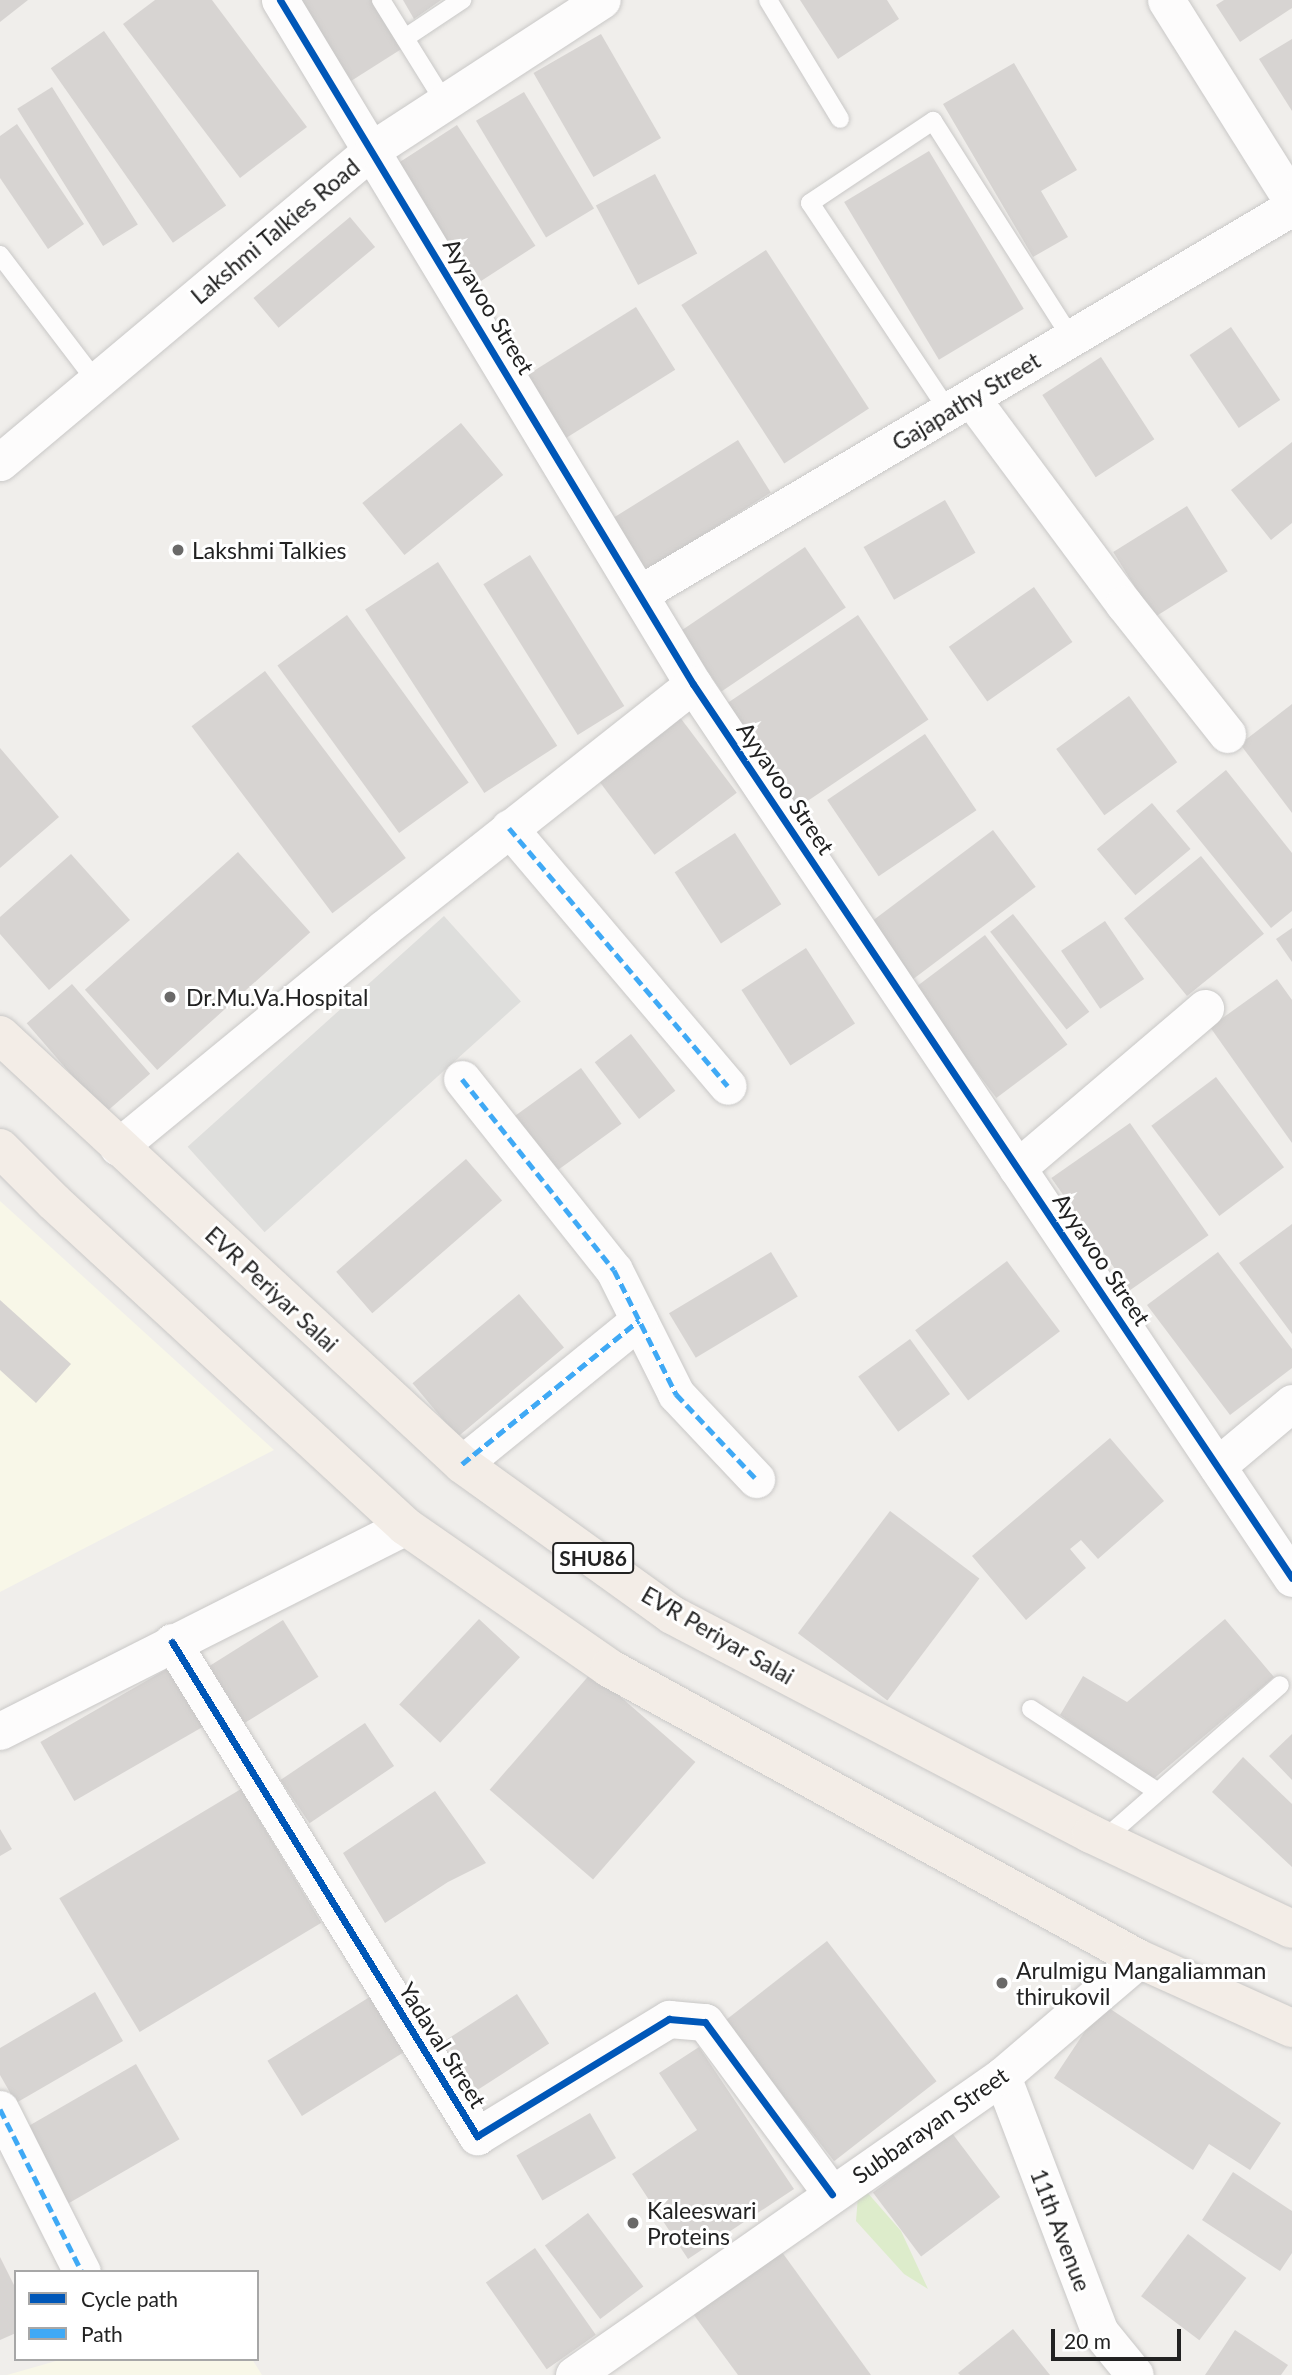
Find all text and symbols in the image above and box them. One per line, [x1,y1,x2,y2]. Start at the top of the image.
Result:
street label: Lakshmi Talkies Road [185,152,365,310]
street label: Ayyavoo Street [438,233,540,379]
street label: Gajapathy Street [887,346,1045,456]
place label: Lakshmi Talkies [192,536,347,564]
marker: Lakshmi Talkies [170,542,186,558]
street label: Ayyavoo Street [732,717,840,859]
place label: Dr.Mu.Va.Hospital [186,983,368,1011]
marker: Dr.Mu.Va.Hospital [160,987,180,1007]
street label: Ayyavoo Street [1048,1188,1156,1330]
street label: EVR Periyar Salai [200,1220,344,1358]
road number: SHU86 [551,1540,635,1576]
street label: EVR Periyar Salai [637,1580,799,1690]
place label: Arulmigu Mangaliamman thirukovil [1016,1956,1266,2010]
marker: Arulmigu Mangaliamman thirukovil [994,1975,1010,1991]
street label: Yadaval Street [394,1977,492,2113]
street label: Subbarayan Street [847,2061,1013,2189]
street label: 11th Avenue [1025,2164,1097,2296]
place label: Kaleeswari Proteins [647,2196,757,2250]
marker: Kaleeswari Proteins [625,2215,641,2231]
legend [14,2270,259,2361]
text: Cycle path [81,2286,178,2311]
scale bar [1054,2316,1184,2360]
text: Path [81,2321,123,2346]
text: 20 m [1064,2328,1111,2353]

